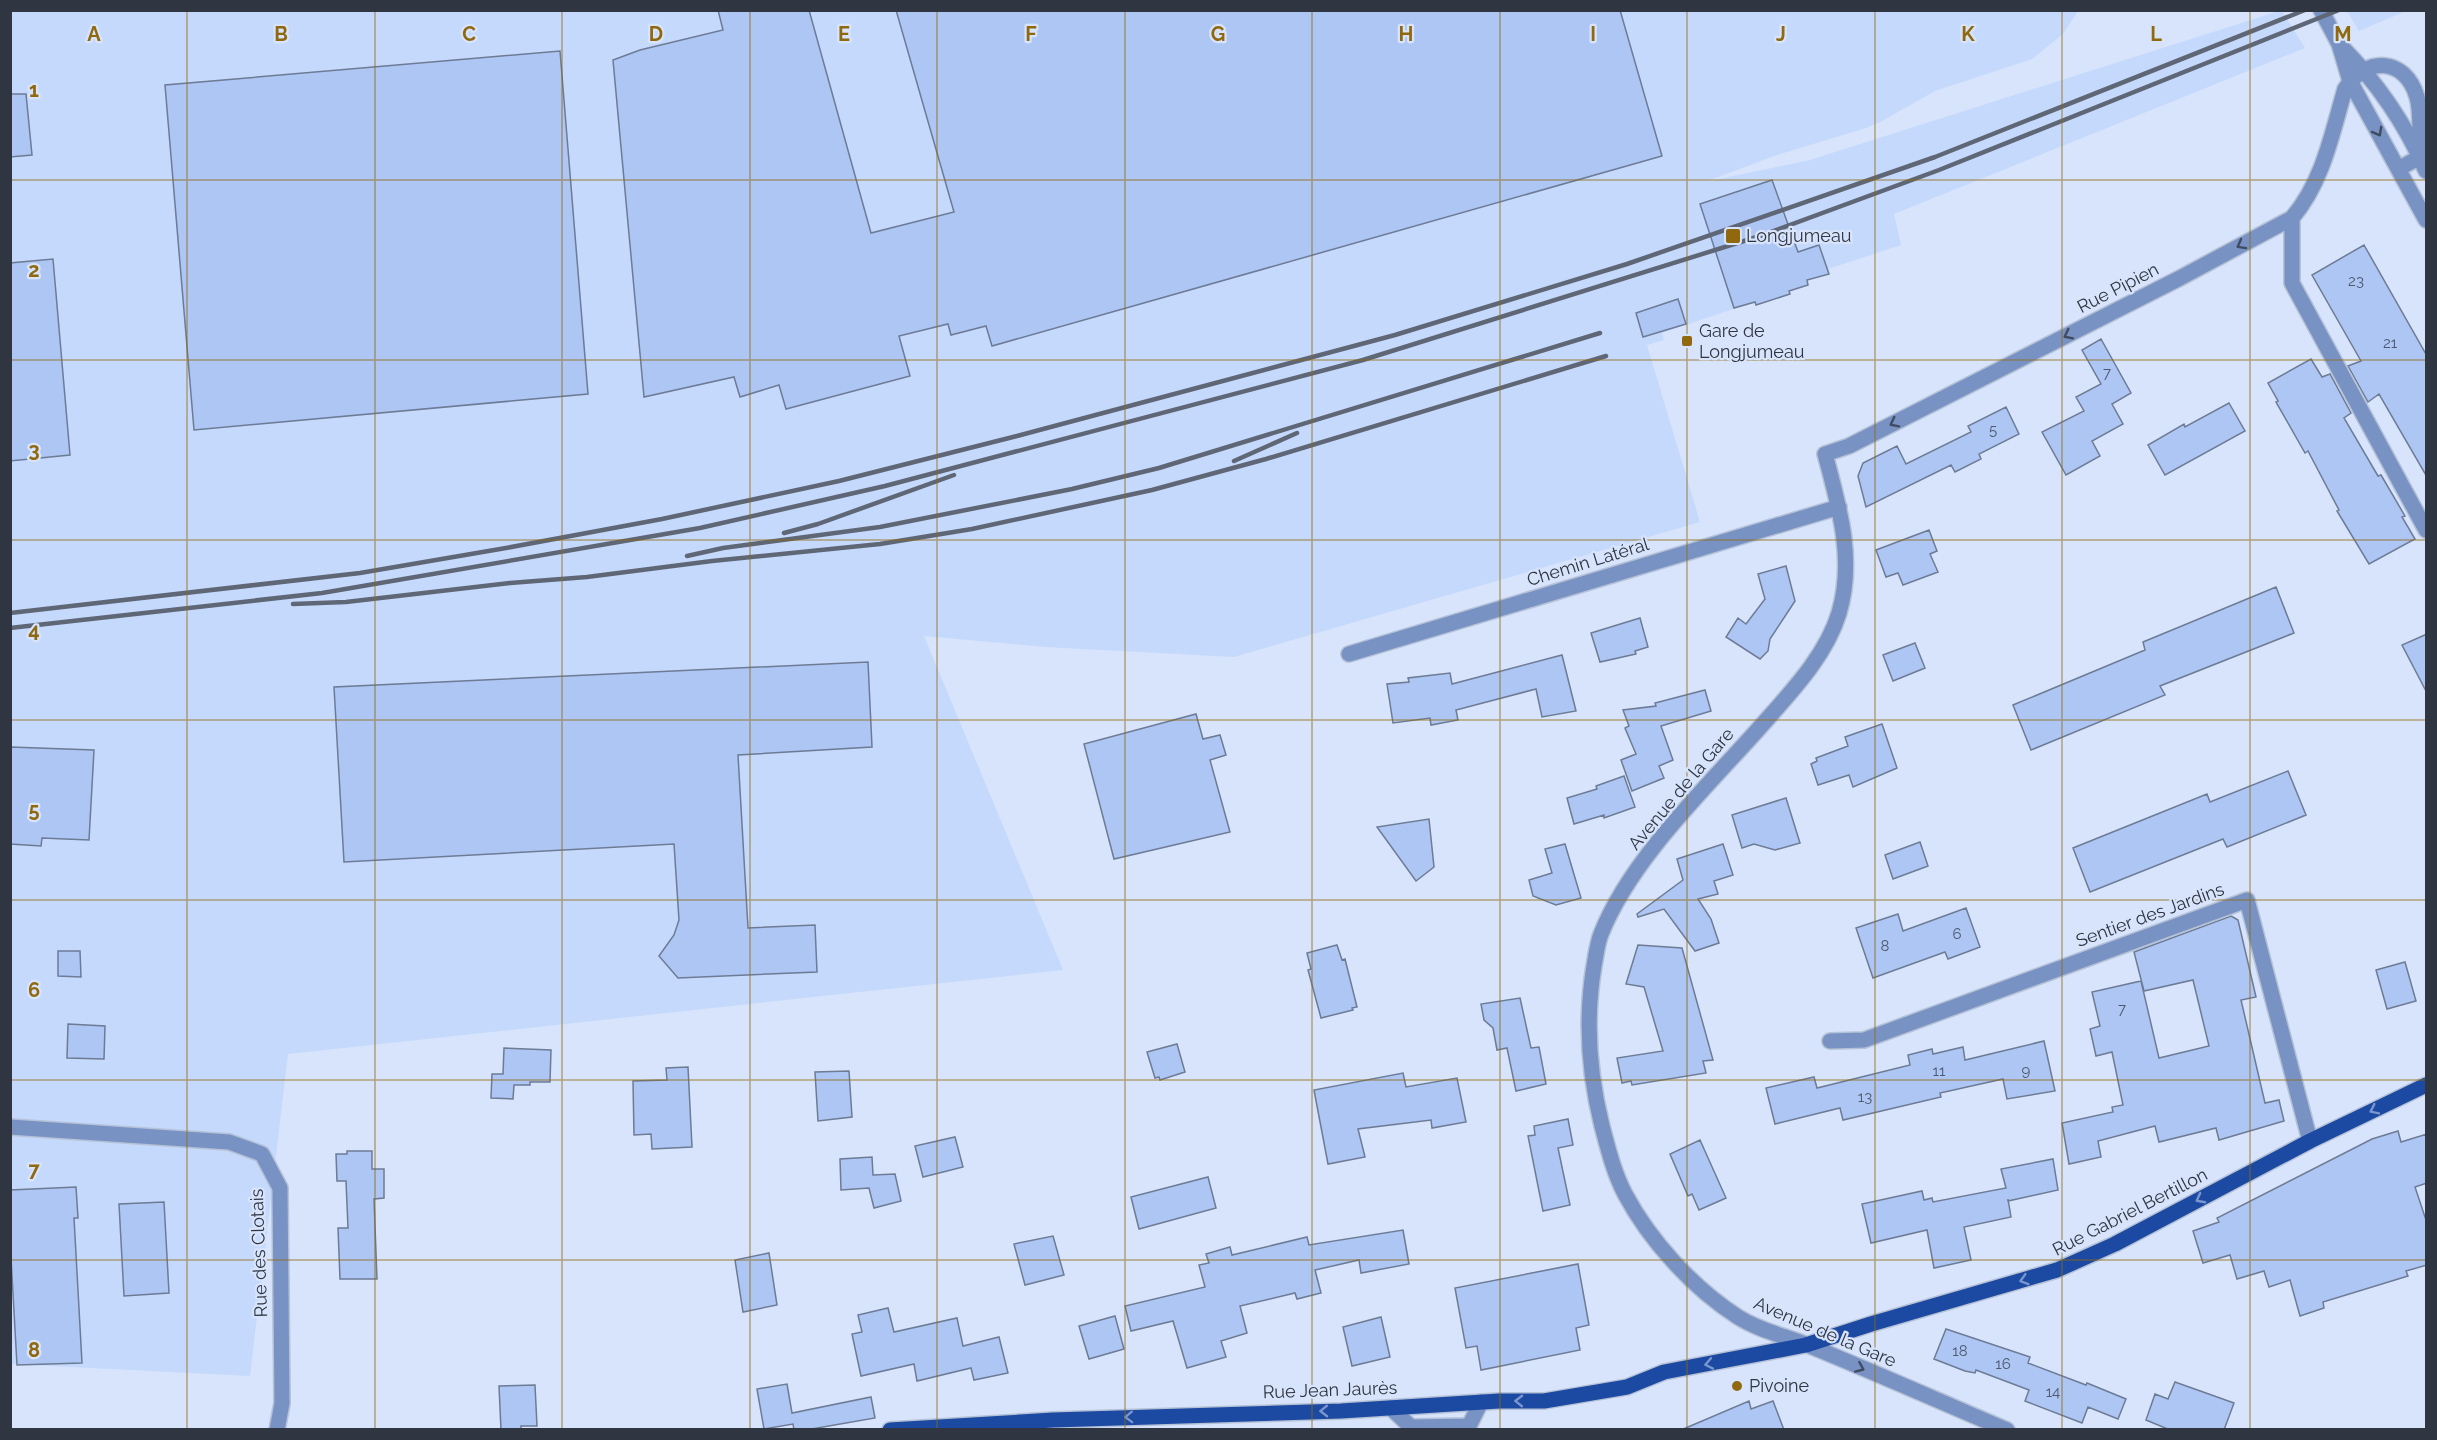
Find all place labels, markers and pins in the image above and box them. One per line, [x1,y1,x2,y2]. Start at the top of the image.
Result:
place label: Longjumeau [1746,225,1851,246]
marker: Longjumeau [1724,227,1742,245]
place label: Gare de Longjumeau [1699,320,1804,362]
marker: Gare de Longjumeau [1680,334,1694,348]
place label: Pivoine [1749,1375,1810,1396]
marker: Pivoine [1730,1379,1744,1393]

